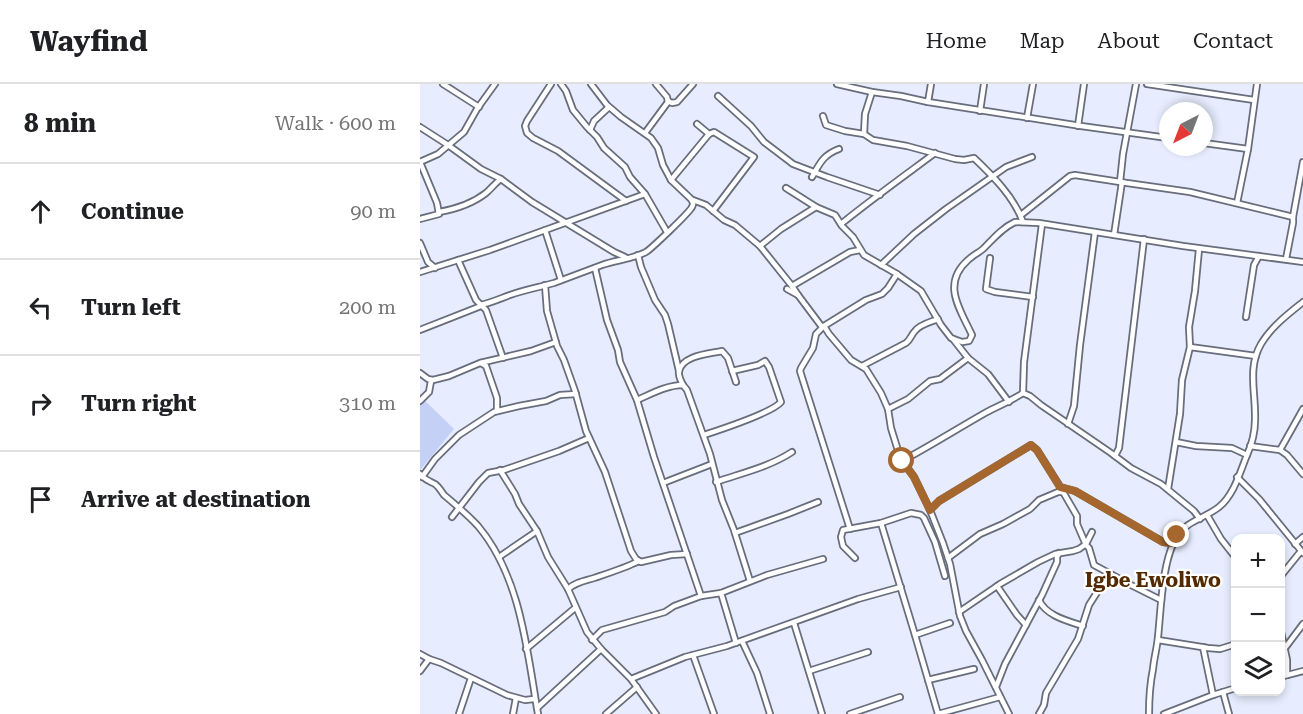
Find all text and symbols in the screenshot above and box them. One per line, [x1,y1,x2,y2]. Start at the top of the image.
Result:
text: Wayfind [30,25,148,58]
text: Home [926,29,987,53]
text: Map [1020,29,1065,53]
text: About [1098,29,1160,53]
text: Contact [1193,29,1273,53]
north arrow [1159,102,1213,156]
text: 8 min [24,108,96,138]
text: Walk · 600 m [275,111,396,135]
icon: ahead [24,195,57,228]
text: Continue [81,199,184,224]
text: 90 m [350,199,396,223]
icon: left [24,291,57,324]
text: Turn left [81,295,181,320]
text: 200 m [339,295,396,319]
icon: right [24,387,57,420]
text: Turn right [81,391,196,416]
text: 310 m [339,391,396,415]
route start [888,447,914,473]
icon: arrive [24,483,57,516]
text: Arrive at destination [81,487,310,512]
route end [1163,521,1189,547]
map controls [1231,534,1285,696]
button: + [1231,534,1285,588]
district label: Igbe Ewoliwo [1085,568,1221,592]
button: − [1231,588,1285,642]
button: layers [1231,642,1285,696]

